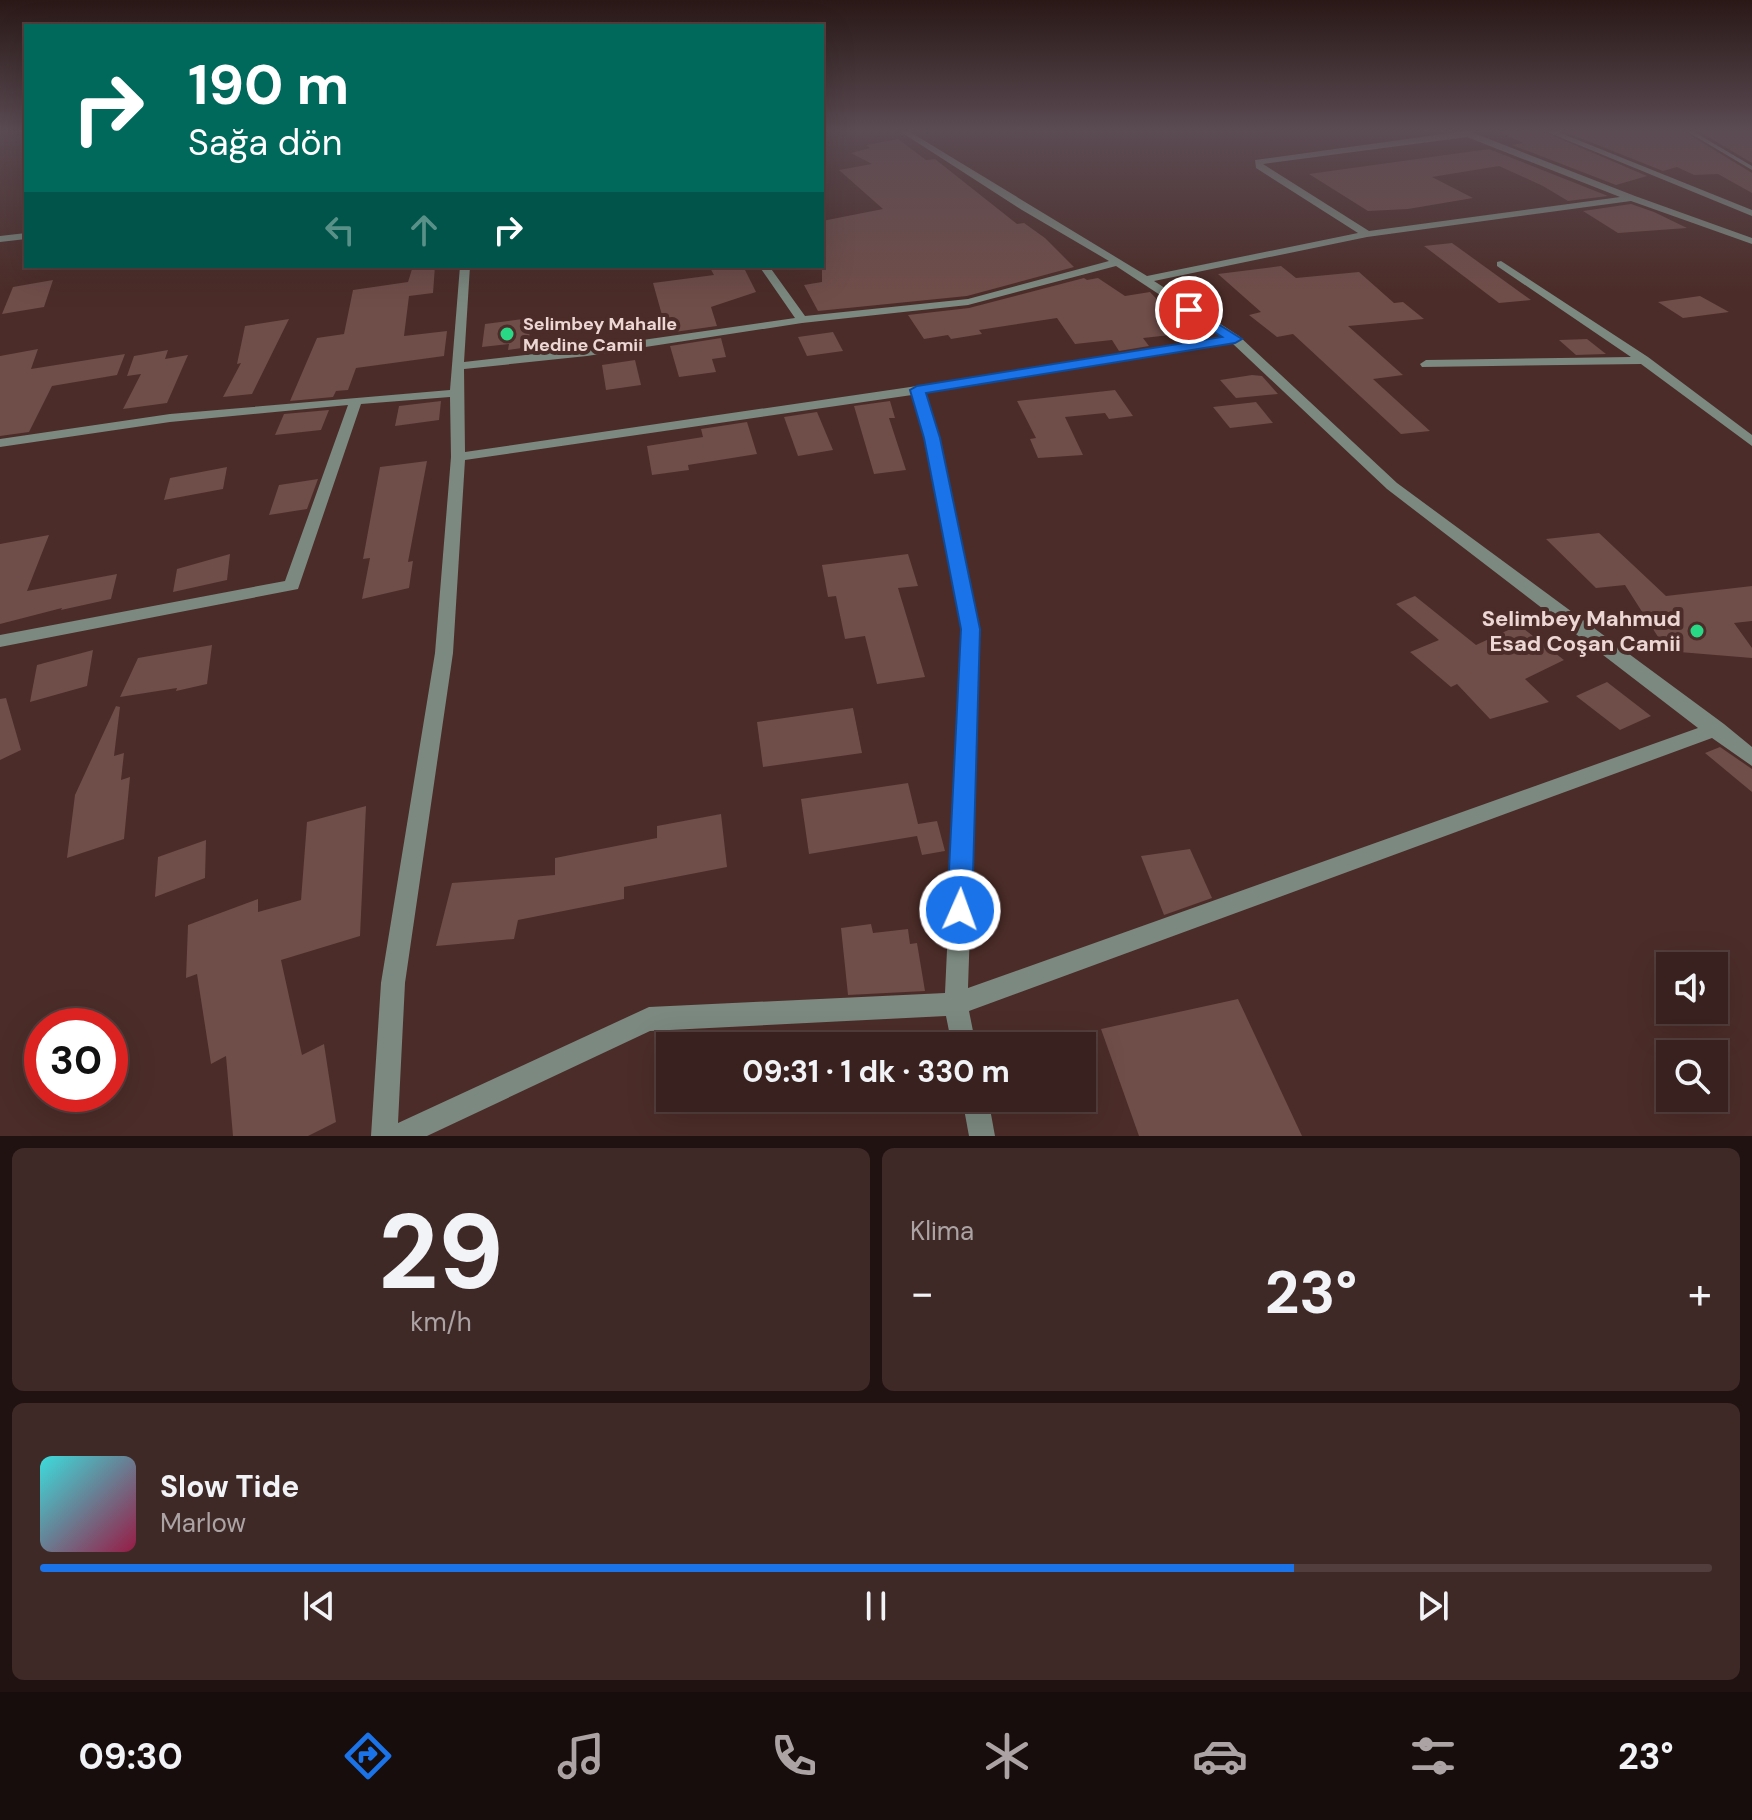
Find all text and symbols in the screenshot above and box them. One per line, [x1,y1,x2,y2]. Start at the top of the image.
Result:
text: 190 m [188,48,349,121]
icon: right [56,56,160,160]
text: Sağa dön [188,119,342,166]
icon: left [318,208,362,252]
icon: ahead [402,208,446,252]
icon: right [486,208,530,252]
pin [1155,276,1223,344]
icon: arrive [1167,288,1211,332]
place label: Selimbey Mahalle Medine Camii [523,312,677,357]
marker: Selimbey Mahalle Medine Camii [498,325,516,343]
place label: Selimbey Mahmud Esad Coşan Camii [1482,604,1681,658]
marker: Selimbey Mahmud Esad Coşan Camii [1688,622,1706,640]
position arrow [918,868,1002,952]
map controls [1656,952,1728,1112]
button: sound [1656,952,1728,1024]
speed limit sign: 30 [24,1008,128,1112]
button: search [1656,1040,1728,1112]
text: 09:31 · 1 dk · 330 m [742,1052,1010,1091]
text: 29 [378,1185,504,1320]
text: Klima [910,1214,974,1248]
text: 23° [1265,1253,1357,1332]
text: − [910,1264,934,1322]
text: + [1688,1264,1712,1322]
text: km/h [410,1305,472,1339]
text: Slow Tide [160,1467,299,1506]
text: Marlow [160,1506,246,1540]
icon: previous [297,1584,341,1628]
icon: pause [854,1584,898,1628]
icon: next [1411,1584,1455,1628]
icon: directions [340,1728,396,1784]
icon: music [553,1728,609,1784]
icon: phone [766,1728,822,1784]
icon: climate [979,1728,1035,1784]
icon: car [1192,1728,1248,1784]
icon: filters [1405,1728,1461,1784]
text: 09:30 [79,1733,183,1780]
text: 23° [1618,1733,1673,1780]

